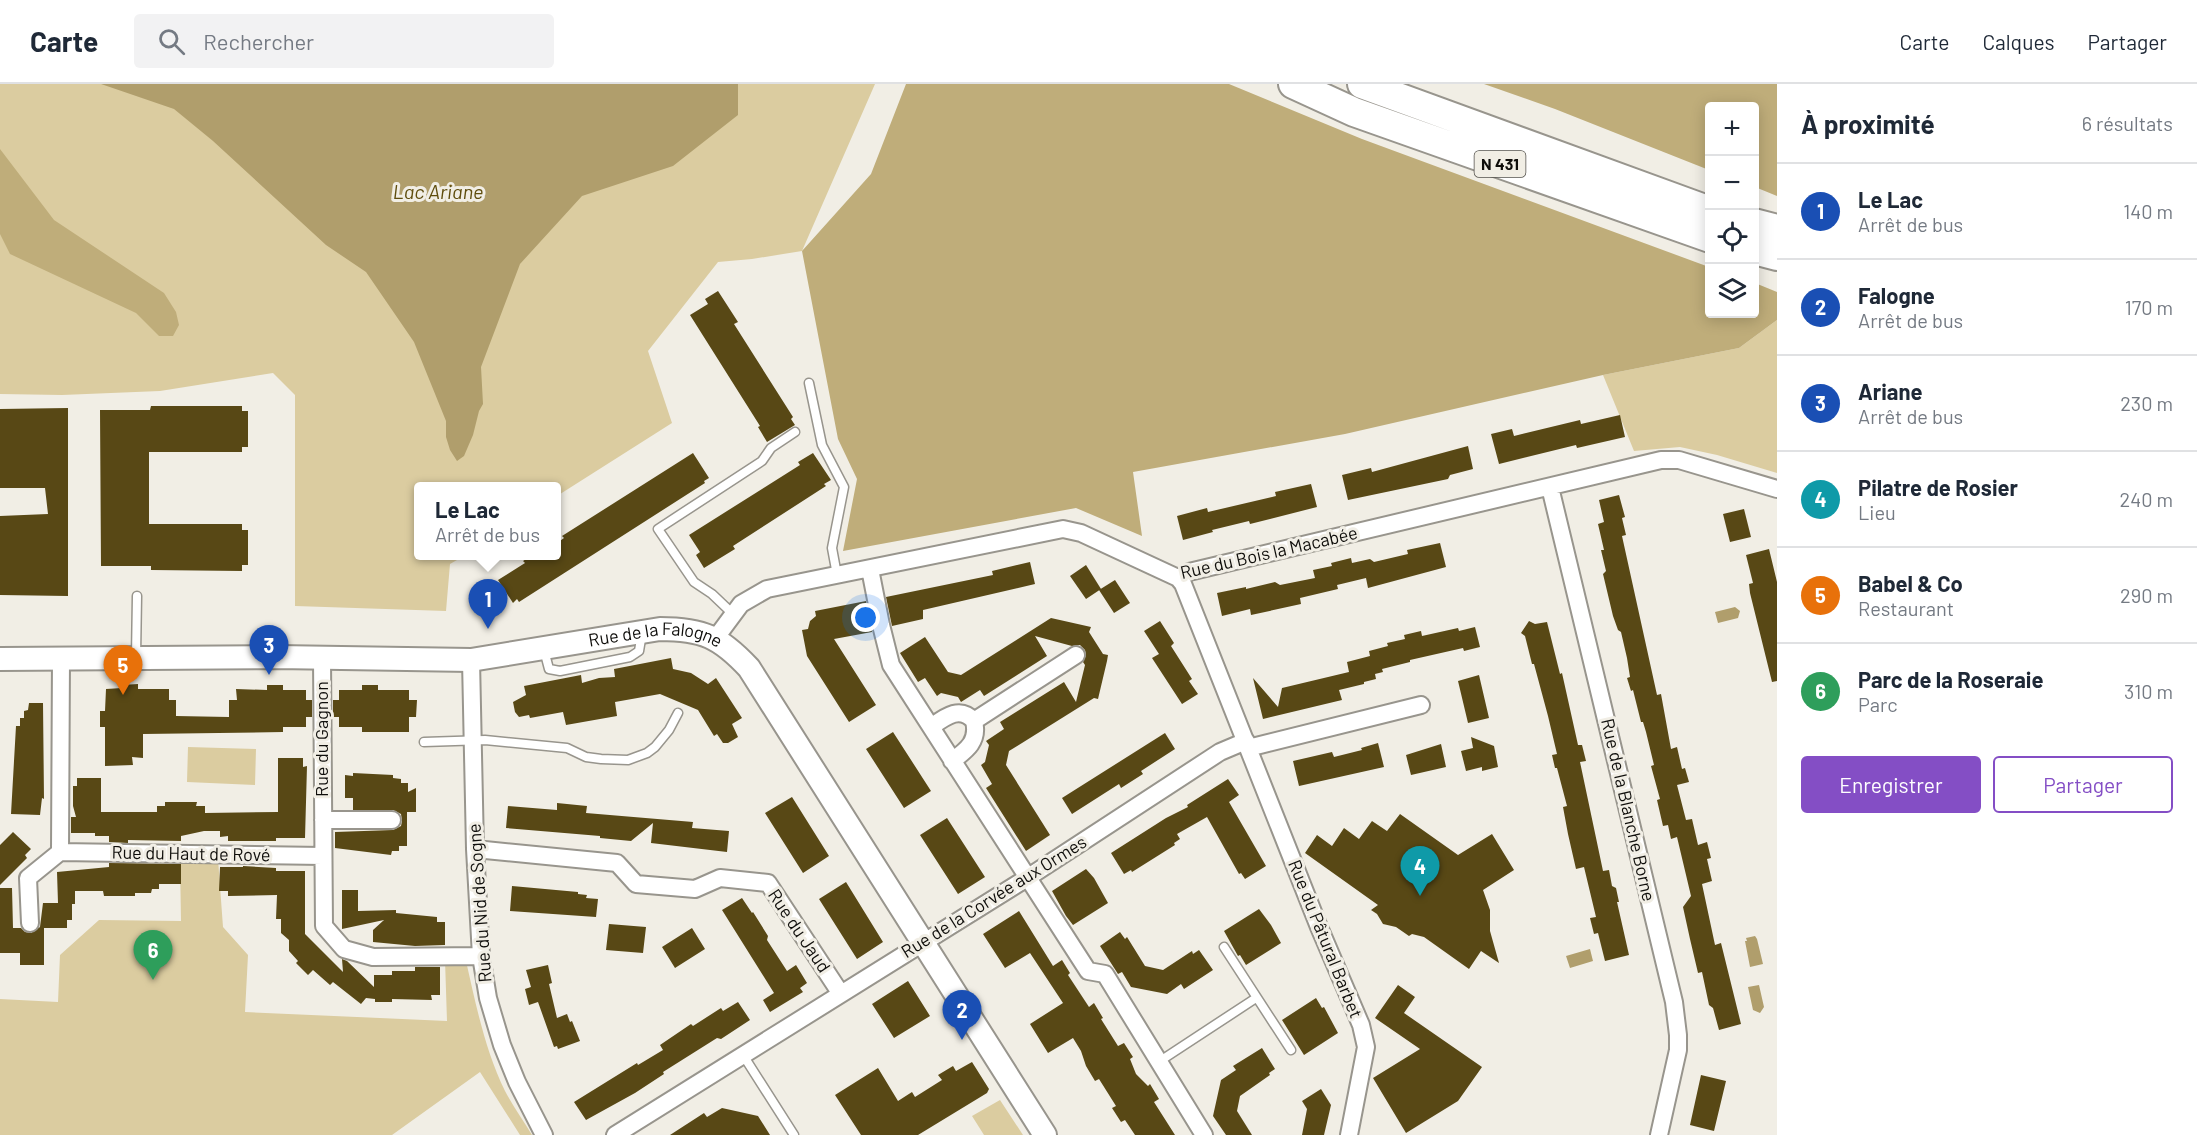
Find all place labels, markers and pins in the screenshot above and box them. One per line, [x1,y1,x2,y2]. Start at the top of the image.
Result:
pin: 1 [468,580,508,629]
pin: 3 [250,626,288,675]
pin: 5 [104,646,142,695]
pin: 4 [1400,846,1440,896]
pin: 6 [134,930,172,980]
pin: 2 [942,990,982,1040]

